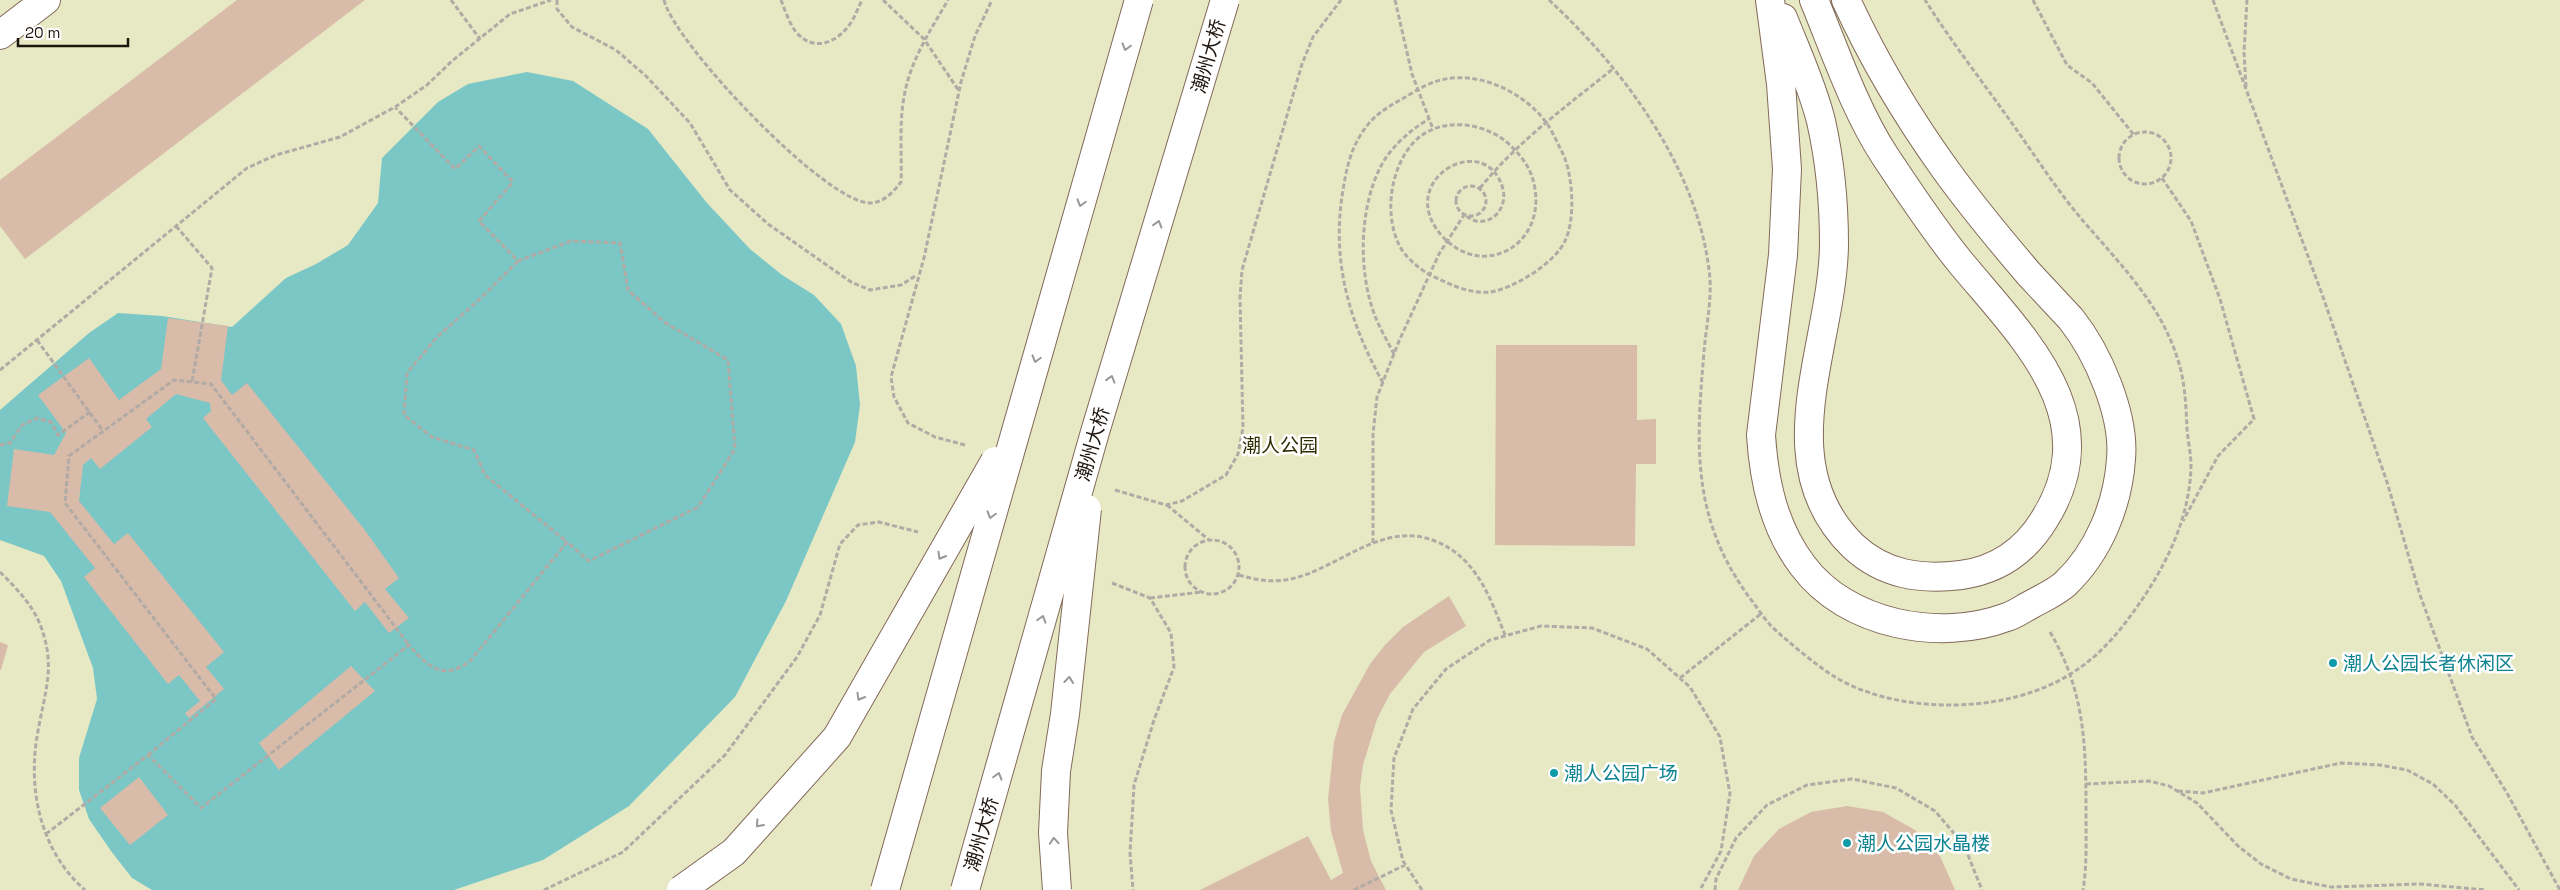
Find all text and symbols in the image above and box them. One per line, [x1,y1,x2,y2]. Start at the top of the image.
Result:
scale bar [18,15,128,47]
street label: 潮州大桥 [1186,16,1231,96]
text: 20 m [25,23,60,42]
one-way arrow [1121,42,1131,50]
one-way arrow [1076,198,1086,207]
one-way arrow [1152,220,1162,228]
one-way arrow [1031,354,1041,363]
one-way arrow [1106,376,1116,384]
street label: 潮州大桥 [1070,404,1115,484]
park label: 潮人公园 [1242,433,1318,458]
one-way arrow [986,511,997,520]
one-way arrow [937,551,947,560]
one-way arrow [1036,615,1047,624]
place label: 潮人公园长者休闲区 [2343,651,2514,676]
marker: 潮人公园长者休闲区 [2327,657,2339,669]
one-way arrow [1063,676,1074,684]
one-way arrow [856,692,866,701]
place label: 潮人公园广场 [1564,761,1678,786]
marker: 潮人公园广场 [1548,767,1560,779]
one-way arrow [992,772,1002,780]
street label: 潮州大桥 [959,794,1004,874]
one-way arrow [756,819,765,828]
place label: 潮人公园水晶楼 [1857,831,1990,856]
one-way arrow [1048,837,1059,845]
marker: 潮人公园水晶楼 [1841,837,1853,849]

